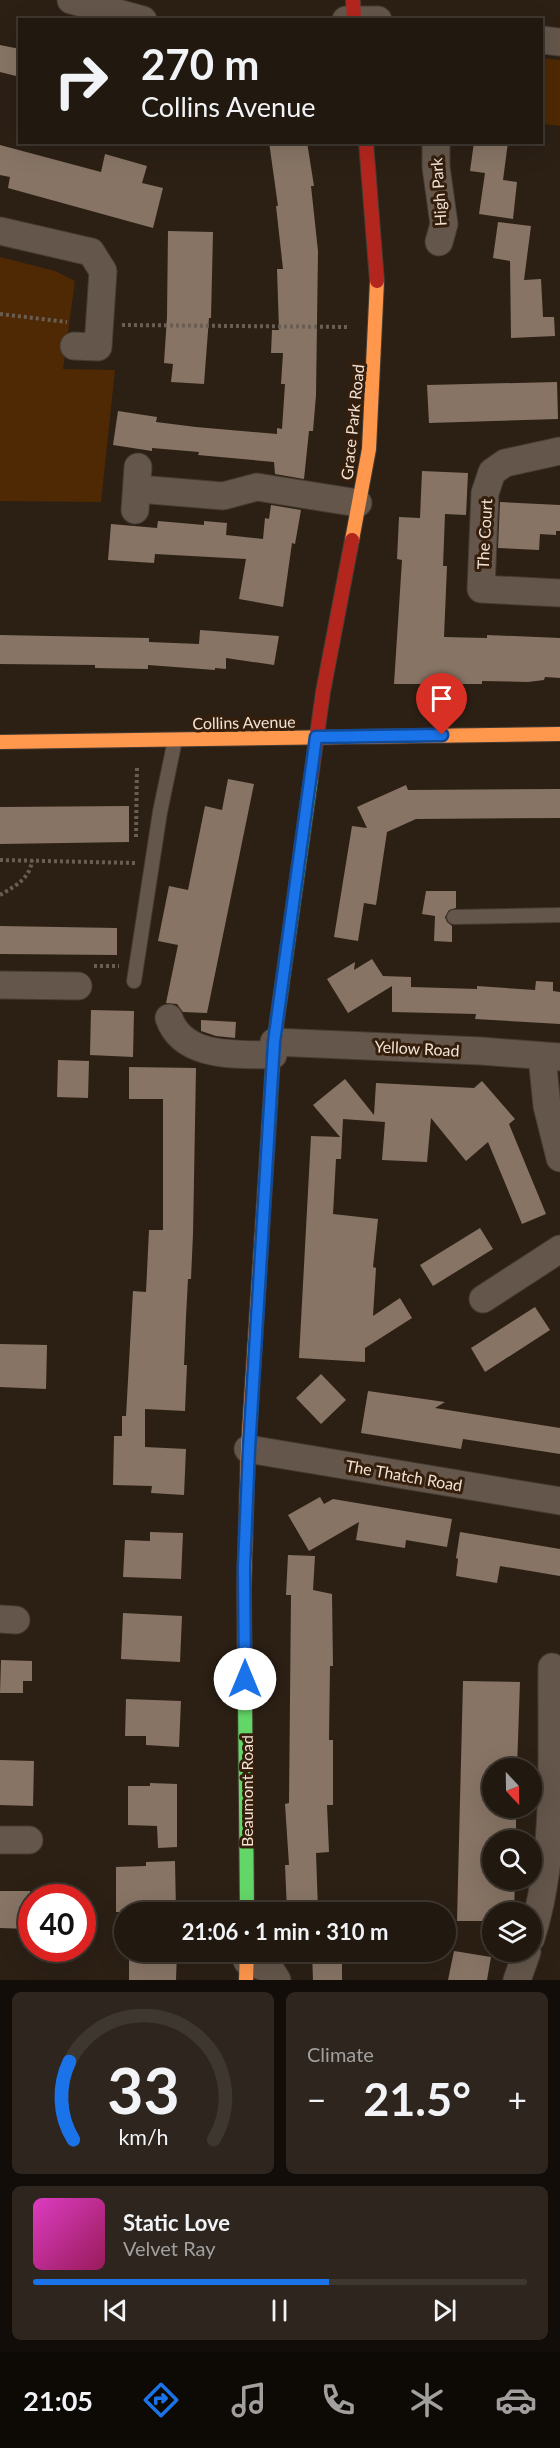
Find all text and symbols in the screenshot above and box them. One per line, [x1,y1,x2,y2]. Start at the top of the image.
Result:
text: 270 m [141,39,259,89]
icon: right [42,42,120,120]
text: Collins Avenue [141,90,315,123]
street label: High Park [426,156,450,227]
street label: Grace Park Road [336,363,368,481]
street label: The Court [473,498,495,570]
pin [416,673,467,735]
icon: arrive [425,682,458,715]
street label: Collins Avenue [192,712,296,732]
street label: Yellow Road [374,1036,460,1060]
street label: The Thatch Road [344,1455,464,1495]
position arrow [213,1647,277,1711]
street label: Beaumont Road [237,1735,256,1847]
north arrow [482,1758,542,1818]
map controls [482,1758,542,1962]
button: search [482,1830,542,1890]
speed limit sign: 40 [18,1884,96,1962]
button: layers [482,1902,542,1962]
text: 21:06 · 1 min · 310 m [182,1918,388,1945]
text: Climate [307,2042,374,2066]
text: 33 [107,2052,179,2127]
text: 21.5° [363,2072,471,2126]
text: − [307,2079,326,2119]
text: + [508,2079,527,2119]
text: km/h [118,2124,168,2150]
text: Static Love [123,2209,230,2236]
text: Velvet Ray [123,2236,216,2260]
icon: previous [99,2294,132,2327]
icon: pause [263,2294,296,2327]
icon: next [428,2294,461,2327]
icon: directions [140,2379,182,2421]
icon: music [228,2379,270,2421]
icon: phone [317,2379,359,2421]
icon: climate [406,2379,448,2421]
icon: car [495,2379,537,2421]
text: 21:05 [23,2384,93,2417]

